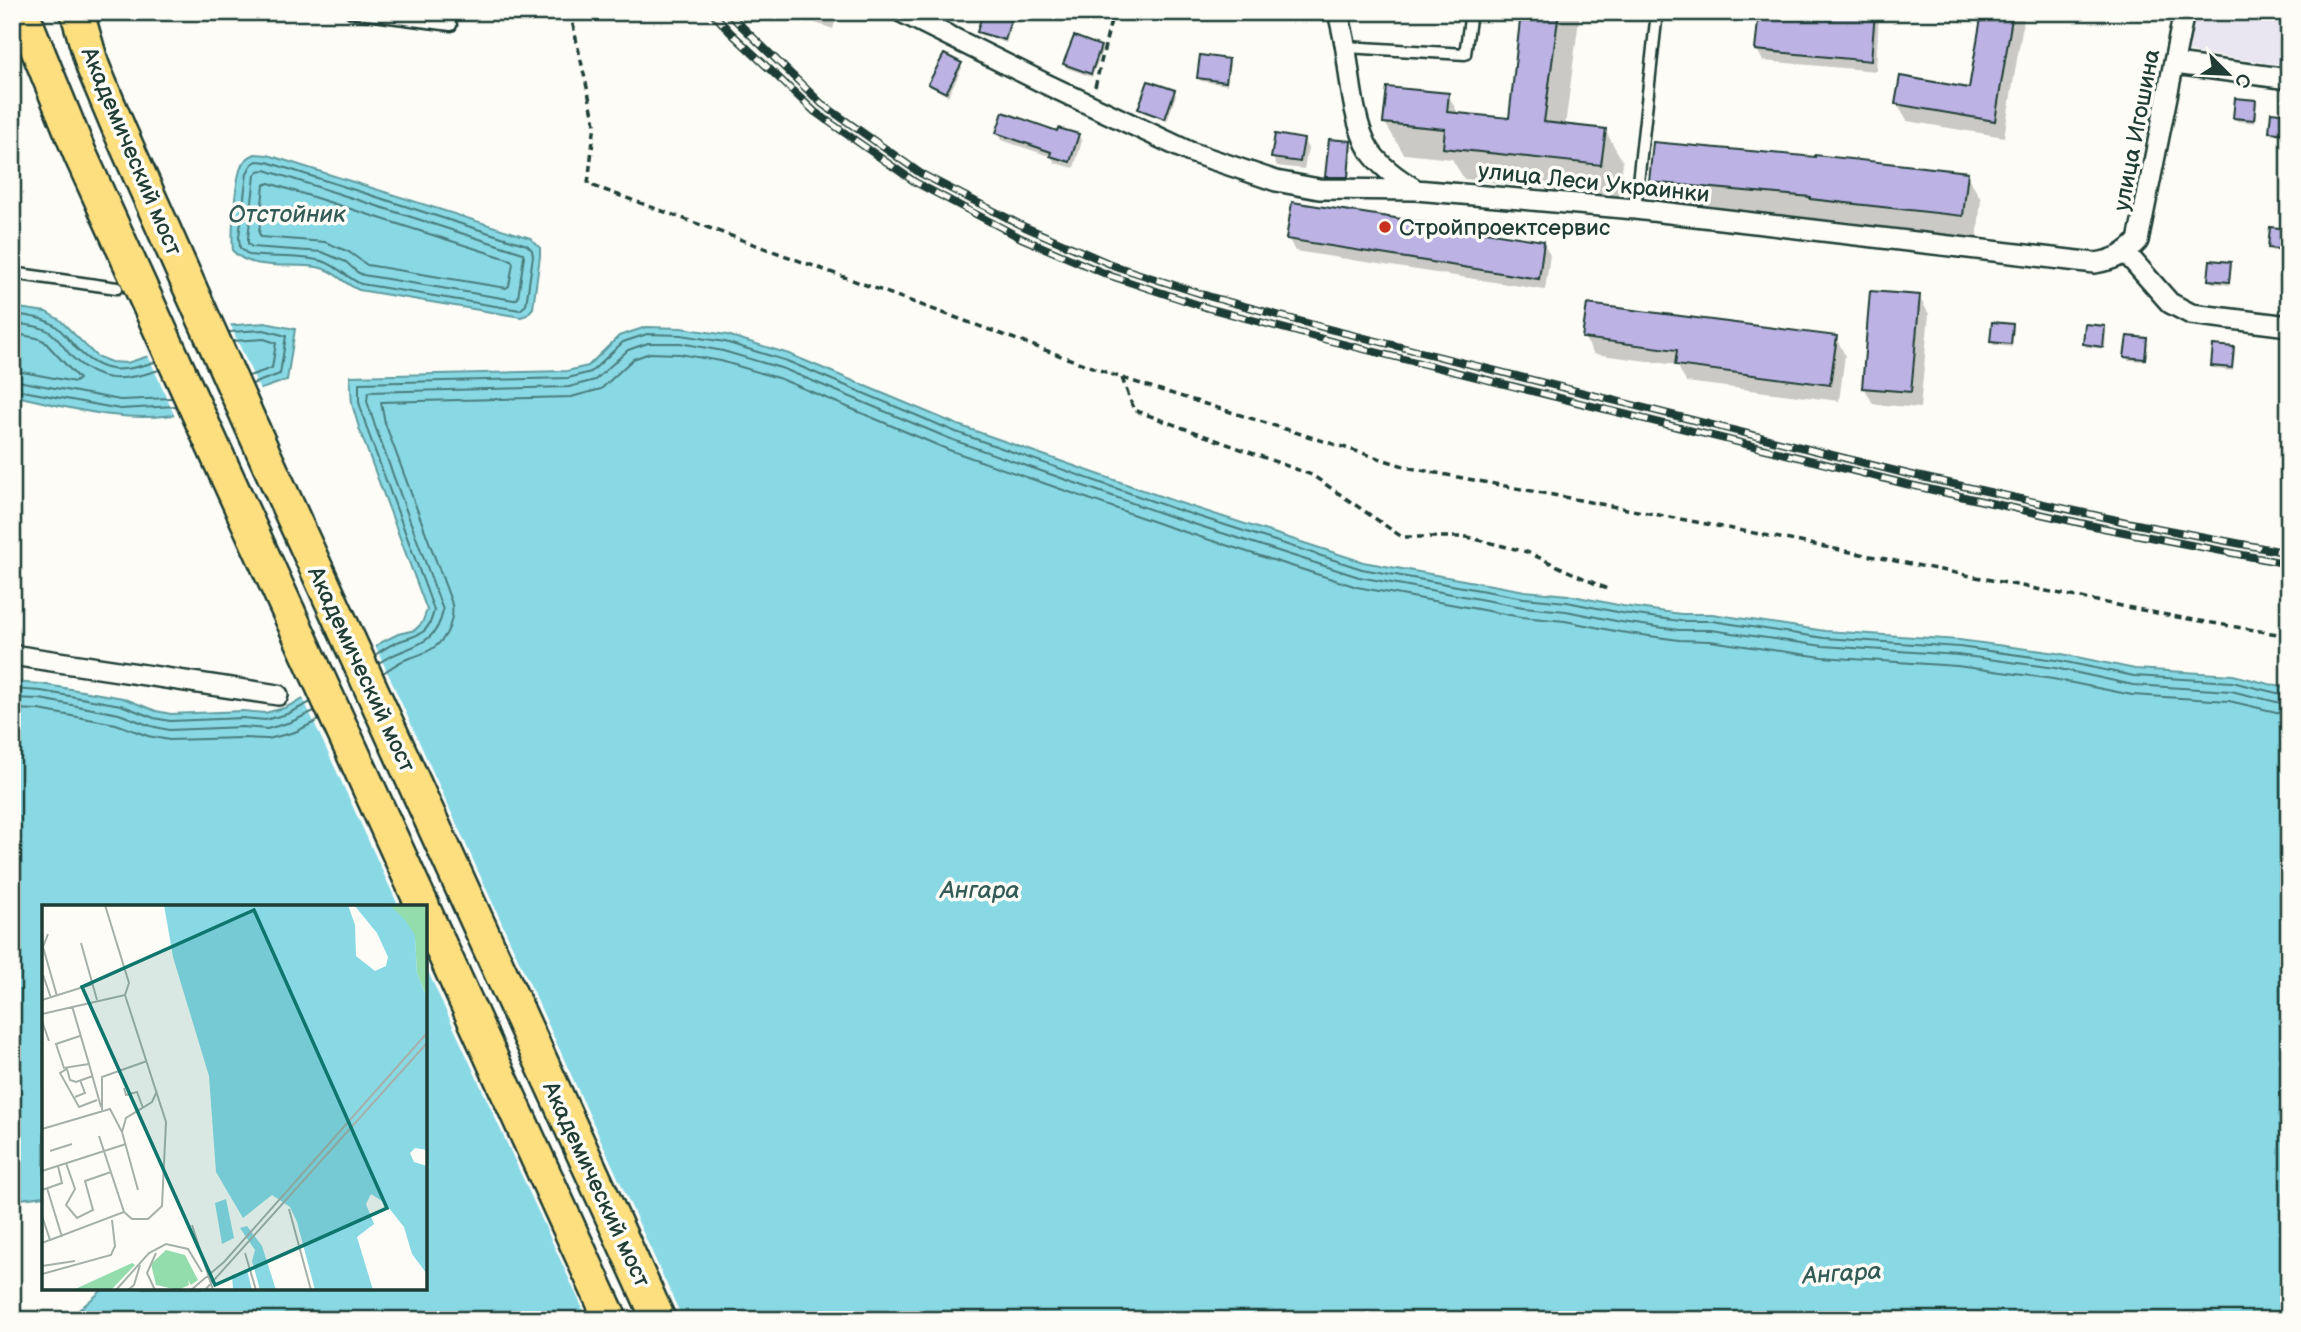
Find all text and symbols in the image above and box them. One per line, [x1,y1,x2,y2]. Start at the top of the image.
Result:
north arrow [2192,38,2262,108]
street label: Академический мост [74,42,188,260]
street label: улица Игошина [2108,46,2166,214]
text: С [2229,70,2255,91]
street label: улица Леси Украинки [1477,157,1711,209]
water label: Отстойник [228,200,346,229]
place label: Стройпроектсервис [1399,214,1610,242]
marker: Стройпроектсервис [1377,219,1393,235]
street label: Академический мост [301,561,421,777]
water label: Ангара [938,876,1020,905]
inset map [42,905,427,1290]
street label: Академический мост [536,1076,656,1292]
water label: Ангара [1799,1256,1883,1291]

